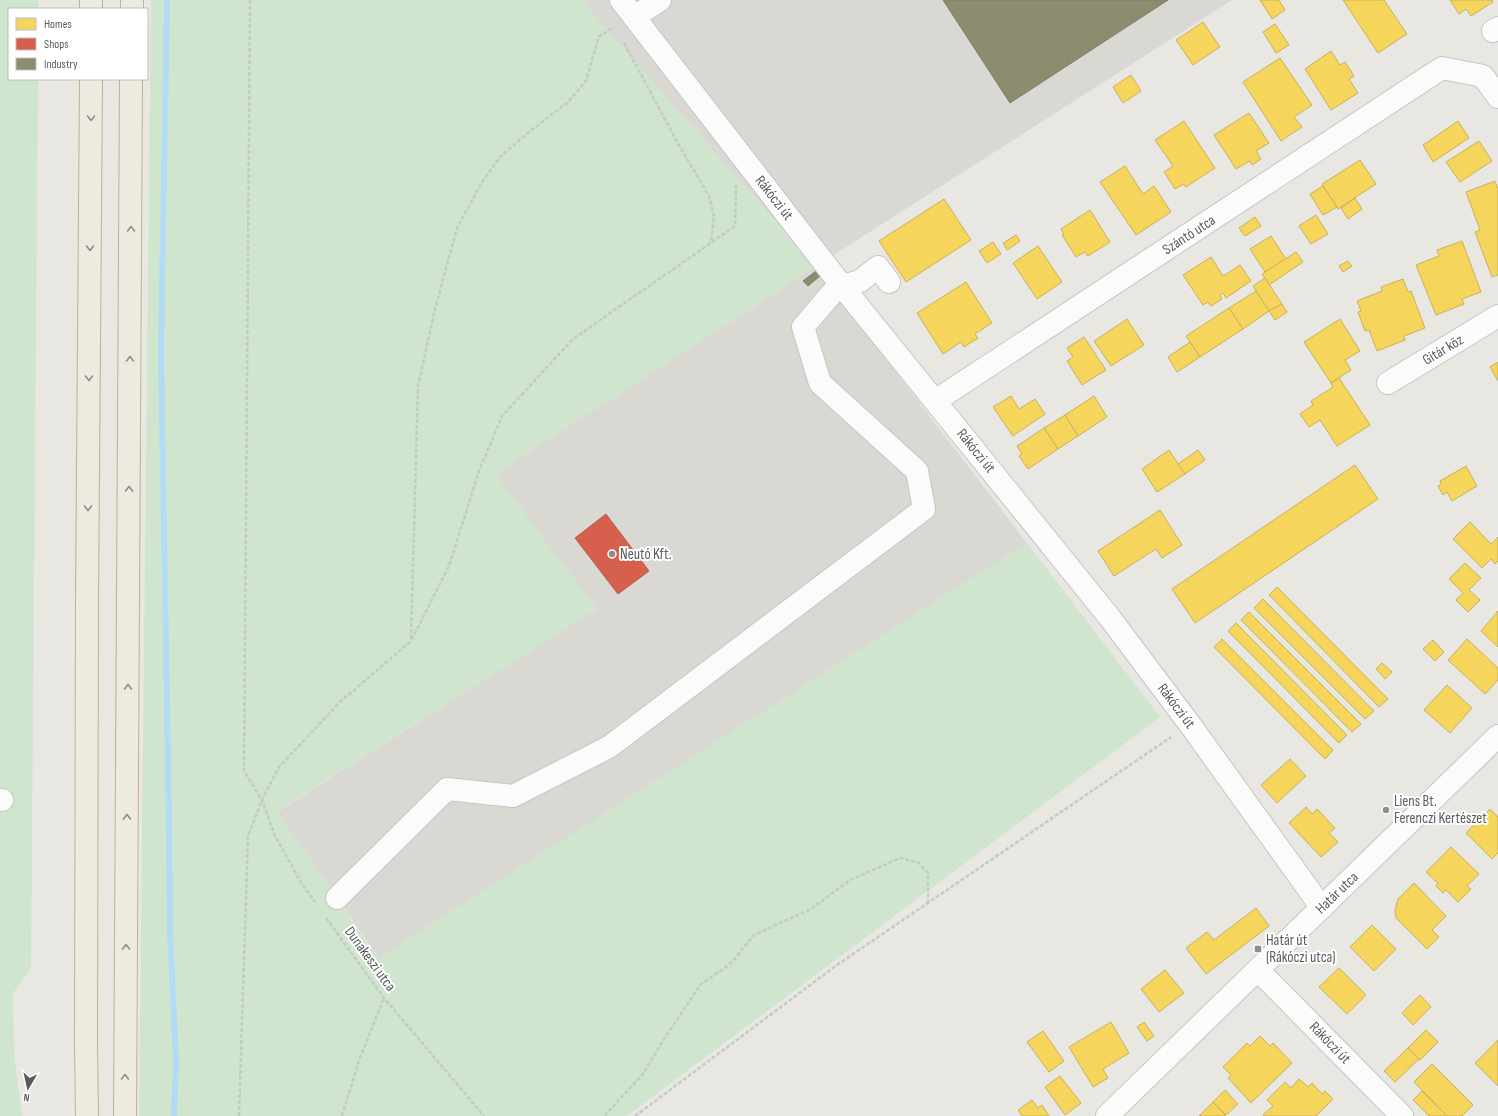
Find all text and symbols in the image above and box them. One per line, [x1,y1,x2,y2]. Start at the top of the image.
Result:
legend [8,8,148,80]
text: Homes [44,17,72,32]
text: Shops [44,37,69,52]
text: Industry [44,57,78,72]
one-way arrow [86,115,95,121]
street label: Rákóczi út [751,172,798,224]
street label: Szántó utca [1159,211,1219,259]
one-way arrow [127,226,135,232]
one-way arrow [86,245,94,251]
street label: Gitár köz [1419,330,1467,370]
one-way arrow [126,356,134,362]
one-way arrow [85,375,93,381]
street label: Rákóczi út [952,425,1000,477]
one-way arrow [125,486,133,492]
one-way arrow [84,505,92,511]
place label: Neutó Kft. [620,545,672,564]
marker: Neutó Kft. [607,549,617,559]
street label: Rákóczi út [1153,680,1199,733]
one-way arrow [124,684,132,690]
place label: Liens Bt. Ferenczi Kertészet [1394,792,1487,828]
marker: Liens Bt. Ferenczi Kertészet [1381,805,1391,815]
one-way arrow [123,814,131,820]
street label: Határ utca [1311,868,1363,918]
street label: Dunakeszi utca [340,923,400,995]
place label: Határ út (Rákóczi utca) [1266,931,1335,967]
one-way arrow [122,944,130,950]
marker: Határ út (Rákóczi utca) [1253,944,1263,954]
street label: Rákóczi út [1305,1018,1355,1068]
north arrow [8,1068,48,1108]
one-way arrow [121,1074,129,1080]
text: N [22,1090,30,1104]

